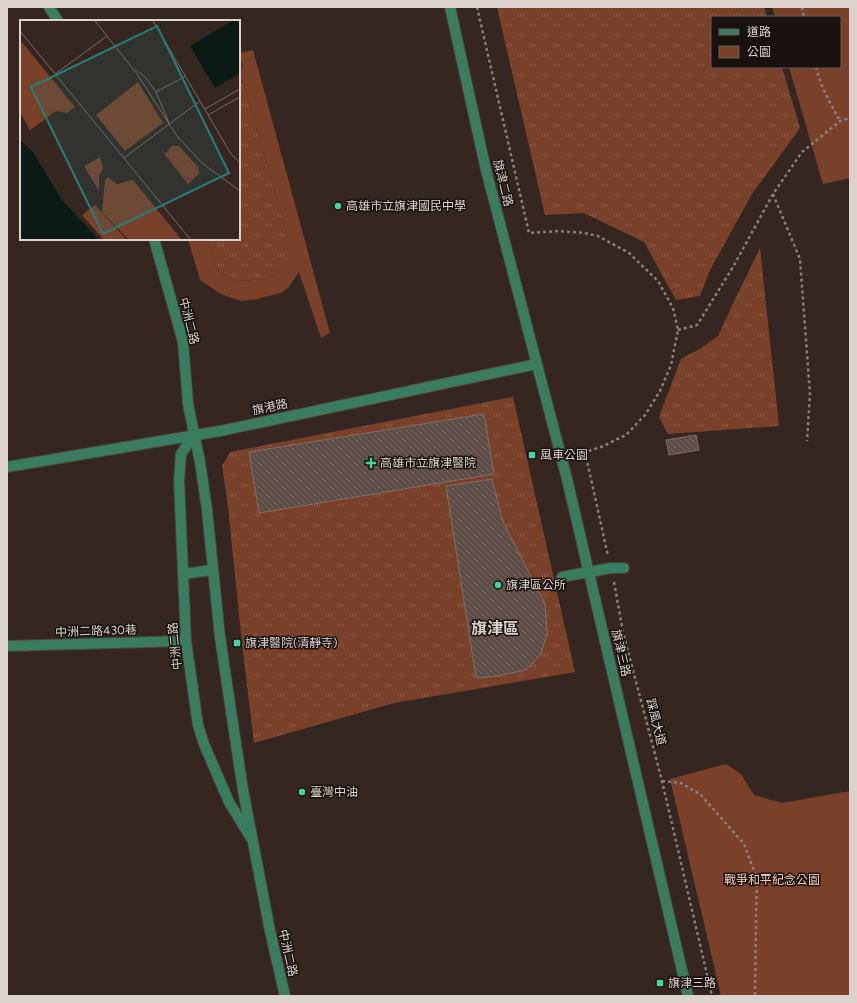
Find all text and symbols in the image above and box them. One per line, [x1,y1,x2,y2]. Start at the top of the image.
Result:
legend [711,16,841,68]
inset map [20,20,240,240]
text: 道路 [747,25,771,39]
text: 公園 [747,45,771,59]
street label: 旗津二路 [490,158,516,208]
place label: 高雄市立旗津國民中學 [346,199,466,213]
marker: 高雄市立旗津國民中學 [333,201,343,211]
street label: 中洲二路 [176,296,202,346]
street label: 旗港路 [251,396,289,418]
place label: 風車公園 [540,448,588,462]
marker: 風車公園 [527,450,537,460]
place label: 高雄市立旗津醫院 [380,456,476,470]
marker: 高雄市立旗津醫院 [365,457,377,469]
place label: 旗津區公所 [506,578,566,592]
marker: 旗津區公所 [493,580,503,590]
district label: 旗津區 [471,619,519,638]
street label: 中洲二路 [166,621,184,671]
street label: 中洲二路430巷 [55,623,137,639]
street label: 旗津三路 [609,628,633,678]
place label: 旗津醫院(清靜寺) [245,636,337,650]
marker: 旗津醫院(清靜寺) [232,638,242,648]
street label: 踩風大道 [643,697,669,747]
place label: 臺灣中油 [310,785,358,799]
marker: 臺灣中油 [297,787,307,797]
park label: 戰爭和平紀念公園 [724,873,820,887]
street label: 中洲二路 [276,928,300,978]
place label: 旗津三路 [668,976,716,990]
marker: 旗津三路 [655,978,665,988]

